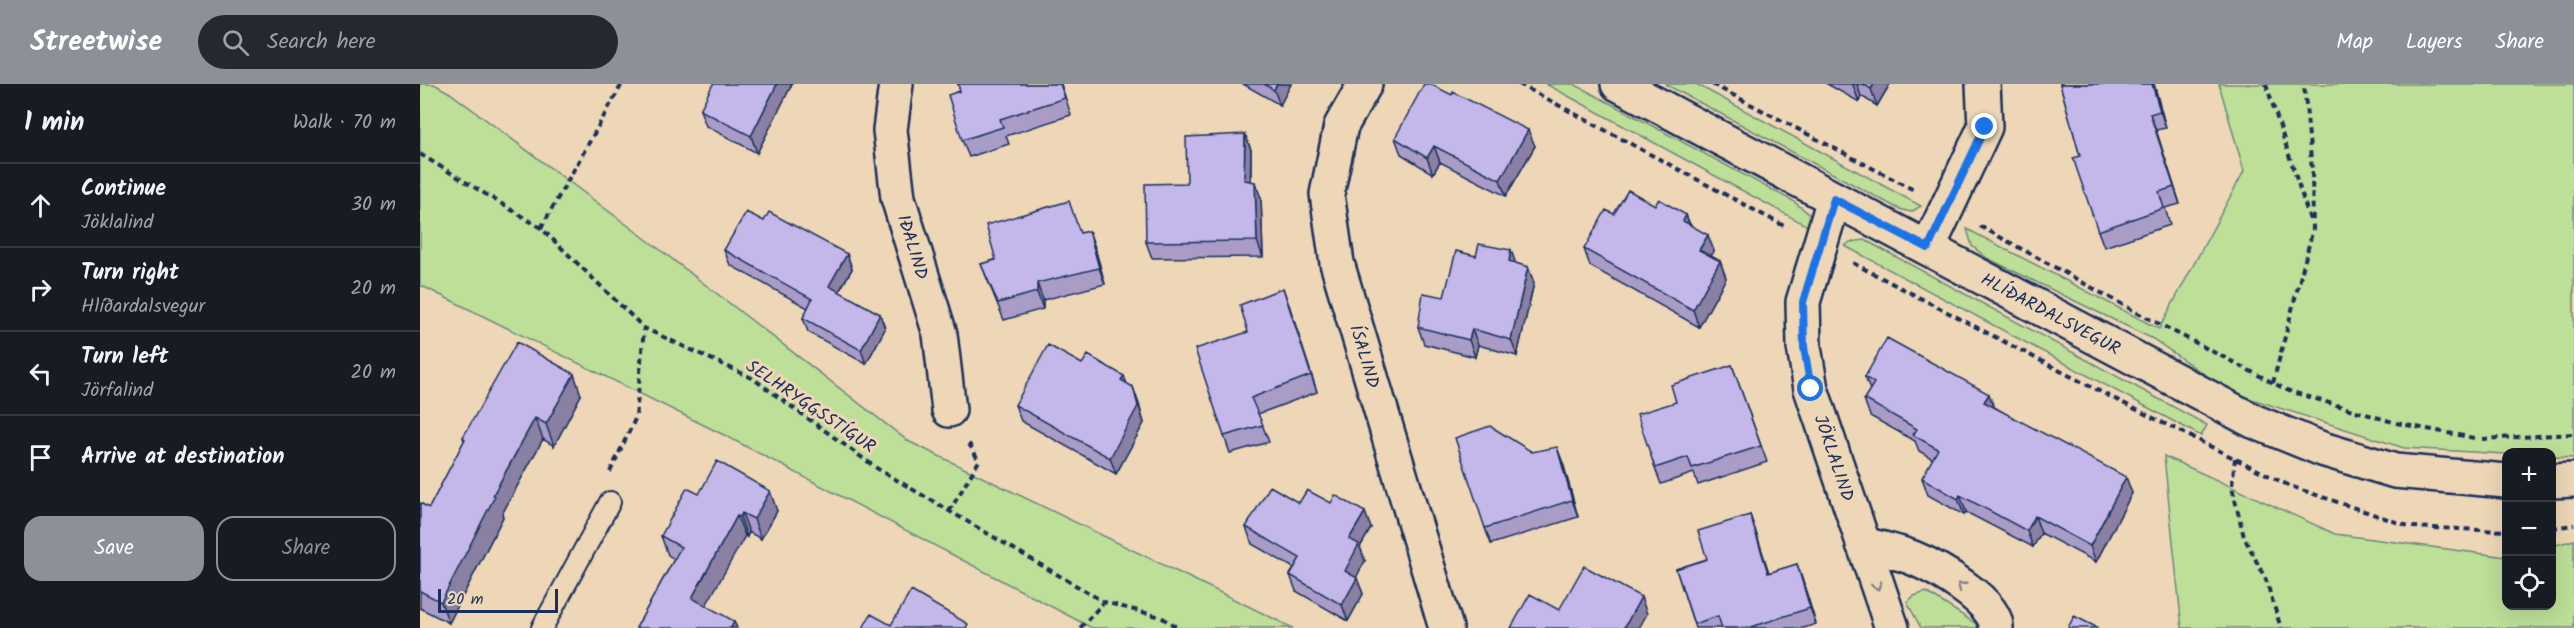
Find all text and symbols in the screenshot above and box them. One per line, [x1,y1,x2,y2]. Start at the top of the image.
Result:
search box [198,15,618,69]
text: Streetwise [30,20,162,65]
text: Search here [267,25,376,60]
icon: search [219,26,252,59]
text: Map [2336,26,2373,59]
text: Layers [2406,26,2462,59]
text: Share [2495,26,2544,59]
text: 1 min [24,102,84,144]
text: Walk · 70 m [293,107,396,139]
route end [1971,113,1997,139]
text: Continue [81,172,166,207]
icon: ahead [24,189,57,222]
text: 30 m [351,189,396,221]
text: Jöklalind [81,207,153,239]
street label: IÐALIND [888,211,935,284]
text: Turn right [81,256,179,291]
street label: HLÍÐARDALSVEGUR [1975,266,2125,364]
icon: right [24,273,57,306]
text: 20 m [350,273,396,305]
text: Hlíðardalsvegur [81,291,205,323]
street label: ÍSALIND [1340,321,1387,393]
text: Turn left [81,340,168,375]
street label: SELHRYGGSSTÍGUR [739,353,881,462]
icon: left [24,357,57,390]
text: 20 m [350,357,396,389]
text: Jörfalind [81,375,153,407]
route start [1797,375,1823,401]
street label: JÖKLALIND [1805,411,1861,506]
text: Arrive at destination [81,440,284,475]
icon: arrive [24,441,57,474]
map controls [2502,448,2556,610]
button: + [2502,448,2556,502]
button: − [2502,502,2556,556]
button: Save [24,516,204,581]
button: Share [216,516,396,581]
button: locate [2502,556,2556,610]
one-way arrow [1870,580,1882,591]
one-way arrow [1957,582,1968,593]
scale bar [438,586,558,614]
text: 20 m [447,587,483,612]

